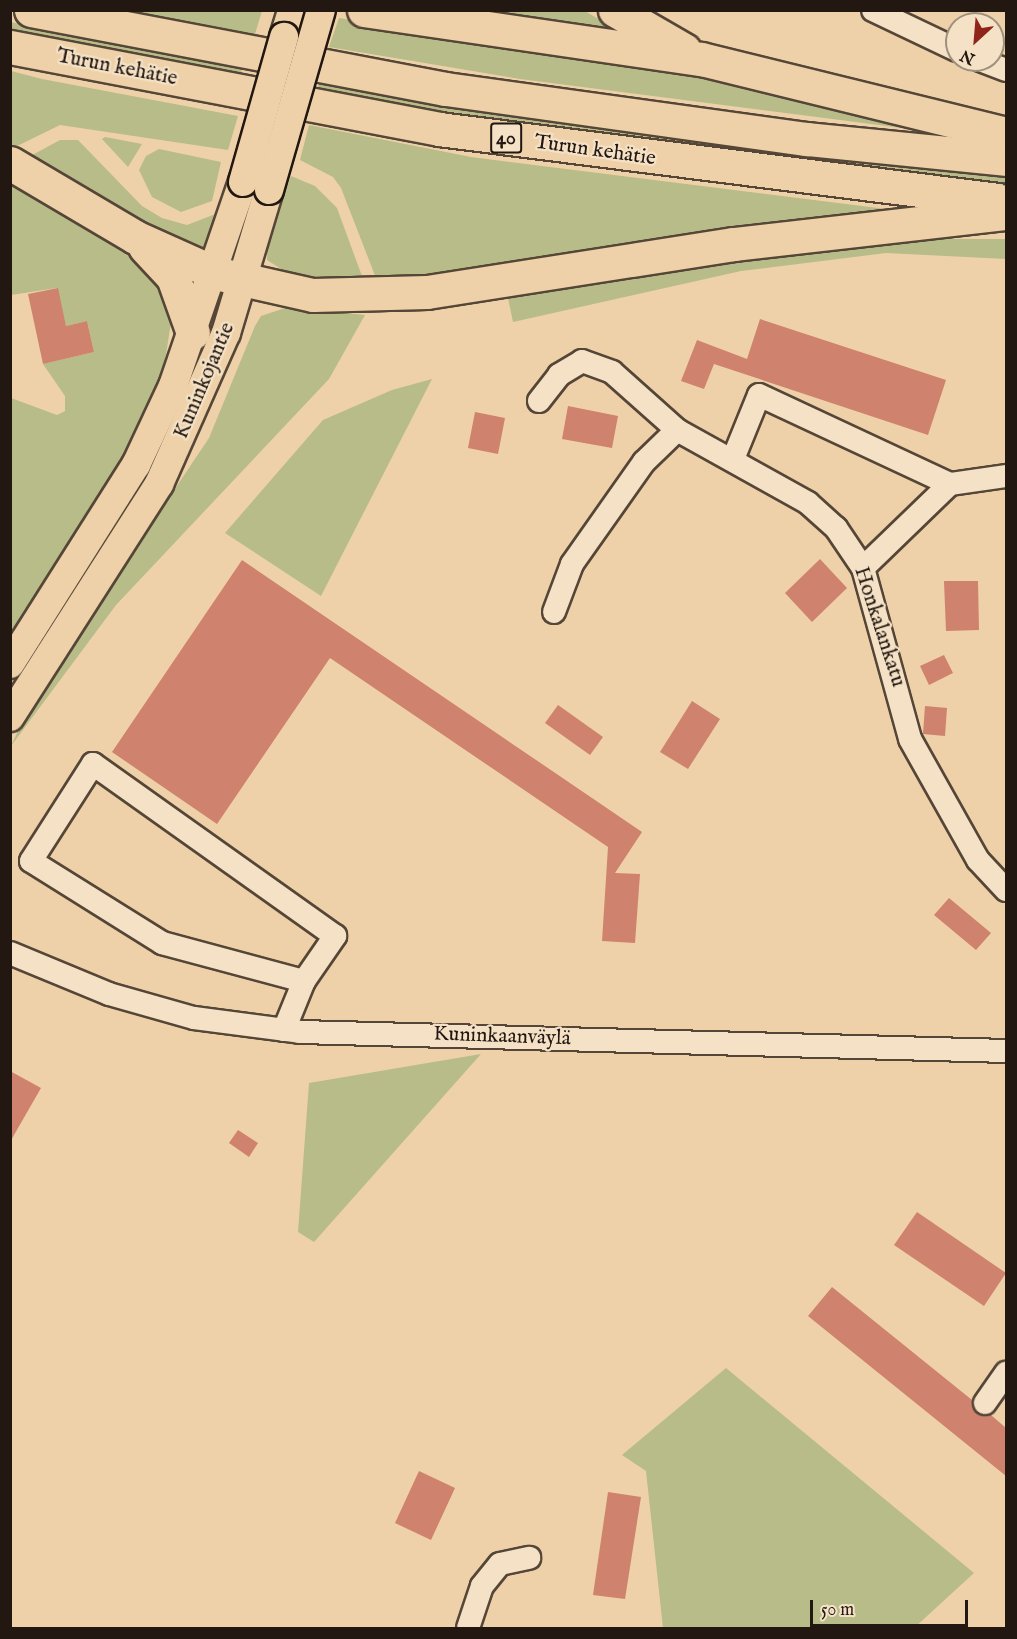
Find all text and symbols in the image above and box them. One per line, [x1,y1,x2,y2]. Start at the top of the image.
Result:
north arrow [945,12,1005,72]
street label: Turun kehätie [55,44,179,92]
text: N [957,44,979,68]
road number: 40 [490,121,522,155]
street label: Turun kehätie [533,130,657,172]
street label: Kuninkojantie [169,319,241,443]
street label: Honkalankatu [848,564,910,690]
street label: Kuninkaanväylä [433,1022,571,1052]
scale bar [813,1588,970,1626]
text: 50 m [821,1599,854,1622]

